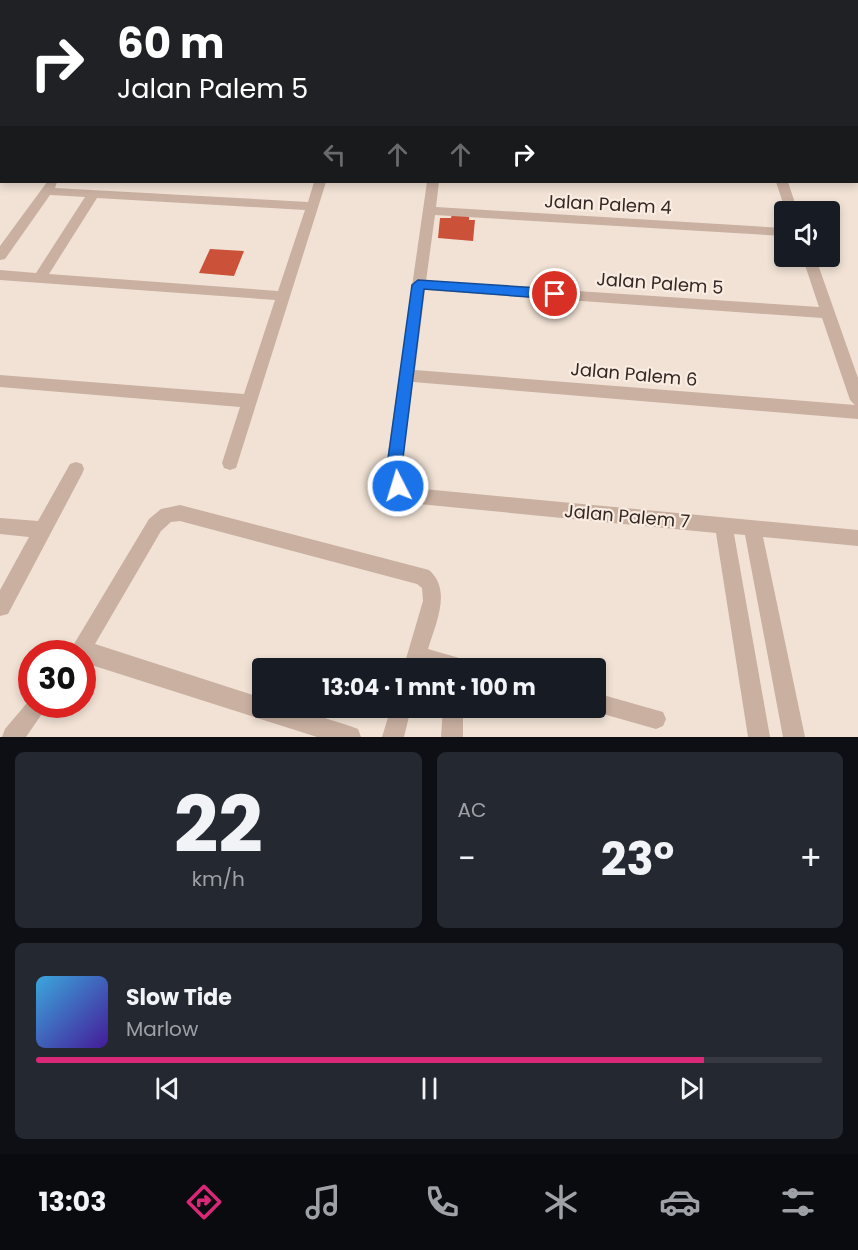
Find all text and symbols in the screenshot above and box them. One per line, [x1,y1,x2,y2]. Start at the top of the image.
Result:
text: 60 m [117,14,225,73]
icon: right [18,24,96,102]
text: Jalan Palem 5 [117,70,308,107]
icon: left [318,138,351,171]
icon: ahead [381,138,414,171]
icon: ahead [444,138,477,171]
icon: right [507,138,540,171]
street label: Jalan Palem 4 [544,188,672,220]
map controls [774,201,840,267]
button: sound [774,201,840,267]
street label: Jalan Palem 5 [596,266,724,300]
pin [529,268,580,319]
icon: arrive [538,277,571,310]
street label: Jalan Palem 6 [569,356,699,392]
position arrow [366,454,430,518]
street label: Jalan Palem 7 [563,498,691,534]
speed limit sign: 30 [18,640,96,718]
text: 13:04 · 1 mnt · 100 m [322,672,536,703]
text: 22 [174,770,263,879]
text: AC [458,796,486,824]
text: 23° [601,828,674,891]
text: − [458,835,476,882]
text: + [799,835,822,882]
text: km/h [192,865,245,893]
text: Slow Tide [126,982,232,1013]
text: Marlow [126,1015,198,1043]
icon: previous [151,1072,184,1105]
icon: pause [413,1072,446,1105]
icon: next [675,1072,708,1105]
icon: directions [183,1181,225,1223]
icon: music [302,1181,344,1223]
icon: phone [421,1181,463,1223]
icon: climate [540,1181,582,1223]
icon: car [659,1181,701,1223]
icon: filters [777,1181,819,1223]
text: 13:03 [38,1183,107,1220]

